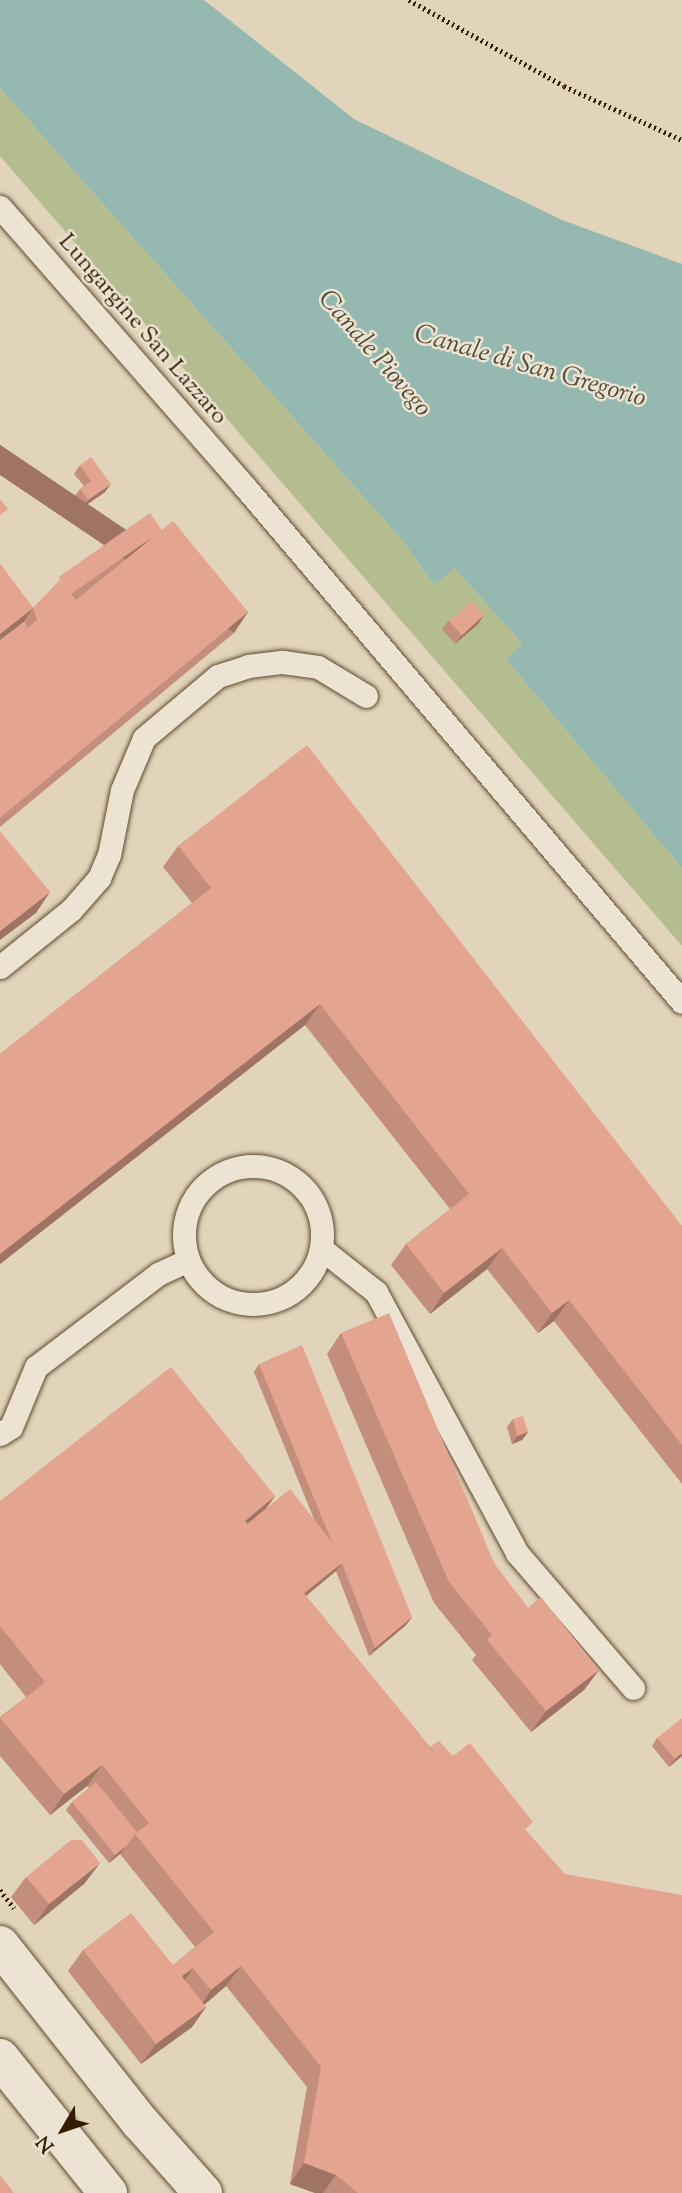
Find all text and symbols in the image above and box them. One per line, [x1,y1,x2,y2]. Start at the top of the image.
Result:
street label: Lungargine San Lazzaro [51,229,233,431]
water label: Canale Piovego [310,284,438,424]
water label: Canale di San Gregorio [411,319,649,415]
north arrow [28,2095,98,2165]
text: N [31,2129,62,2158]

